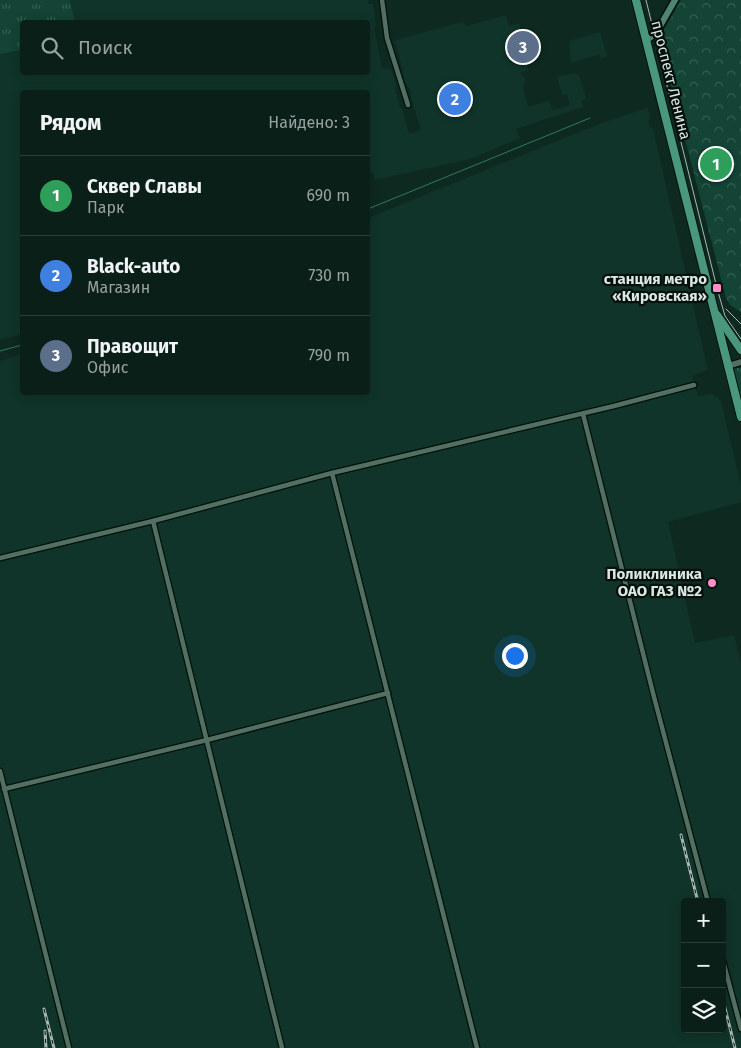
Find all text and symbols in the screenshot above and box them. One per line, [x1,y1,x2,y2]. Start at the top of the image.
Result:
street label: проспект Ленина [647,19,695,141]
search box [20,20,370,75]
pin: 3 [507,28,539,66]
icon: search [38,34,66,62]
text: Поиск [78,36,132,59]
pin: 2 [439,80,471,118]
text: Рядом [40,110,101,136]
text: Найдено: 3 [268,113,350,132]
pin: 1 [700,145,732,183]
text: Сквер Славы [87,175,202,198]
text: 1 [52,186,60,205]
text: 690 m [306,186,350,205]
text: Парк [87,198,124,217]
text: Black-auto [87,255,180,278]
text: 2 [52,266,60,285]
text: 730 m [308,266,350,285]
place label: станция метро «Кировская» [604,270,707,305]
text: Магазин [87,278,150,297]
marker: станция метро «Кировская» [711,282,723,294]
text: Правощит [87,335,178,358]
text: 3 [52,346,60,365]
text: 790 m [308,346,350,365]
text: Офис [87,358,128,377]
place label: Поликлиника ОАО ГАЗ №2 [607,565,702,600]
marker: Поликлиника ОАО ГАЗ №2 [706,577,718,589]
your location [502,643,528,669]
map controls [681,898,726,1033]
button: + [681,898,726,943]
button: − [681,943,726,988]
button: layers [681,988,726,1033]

